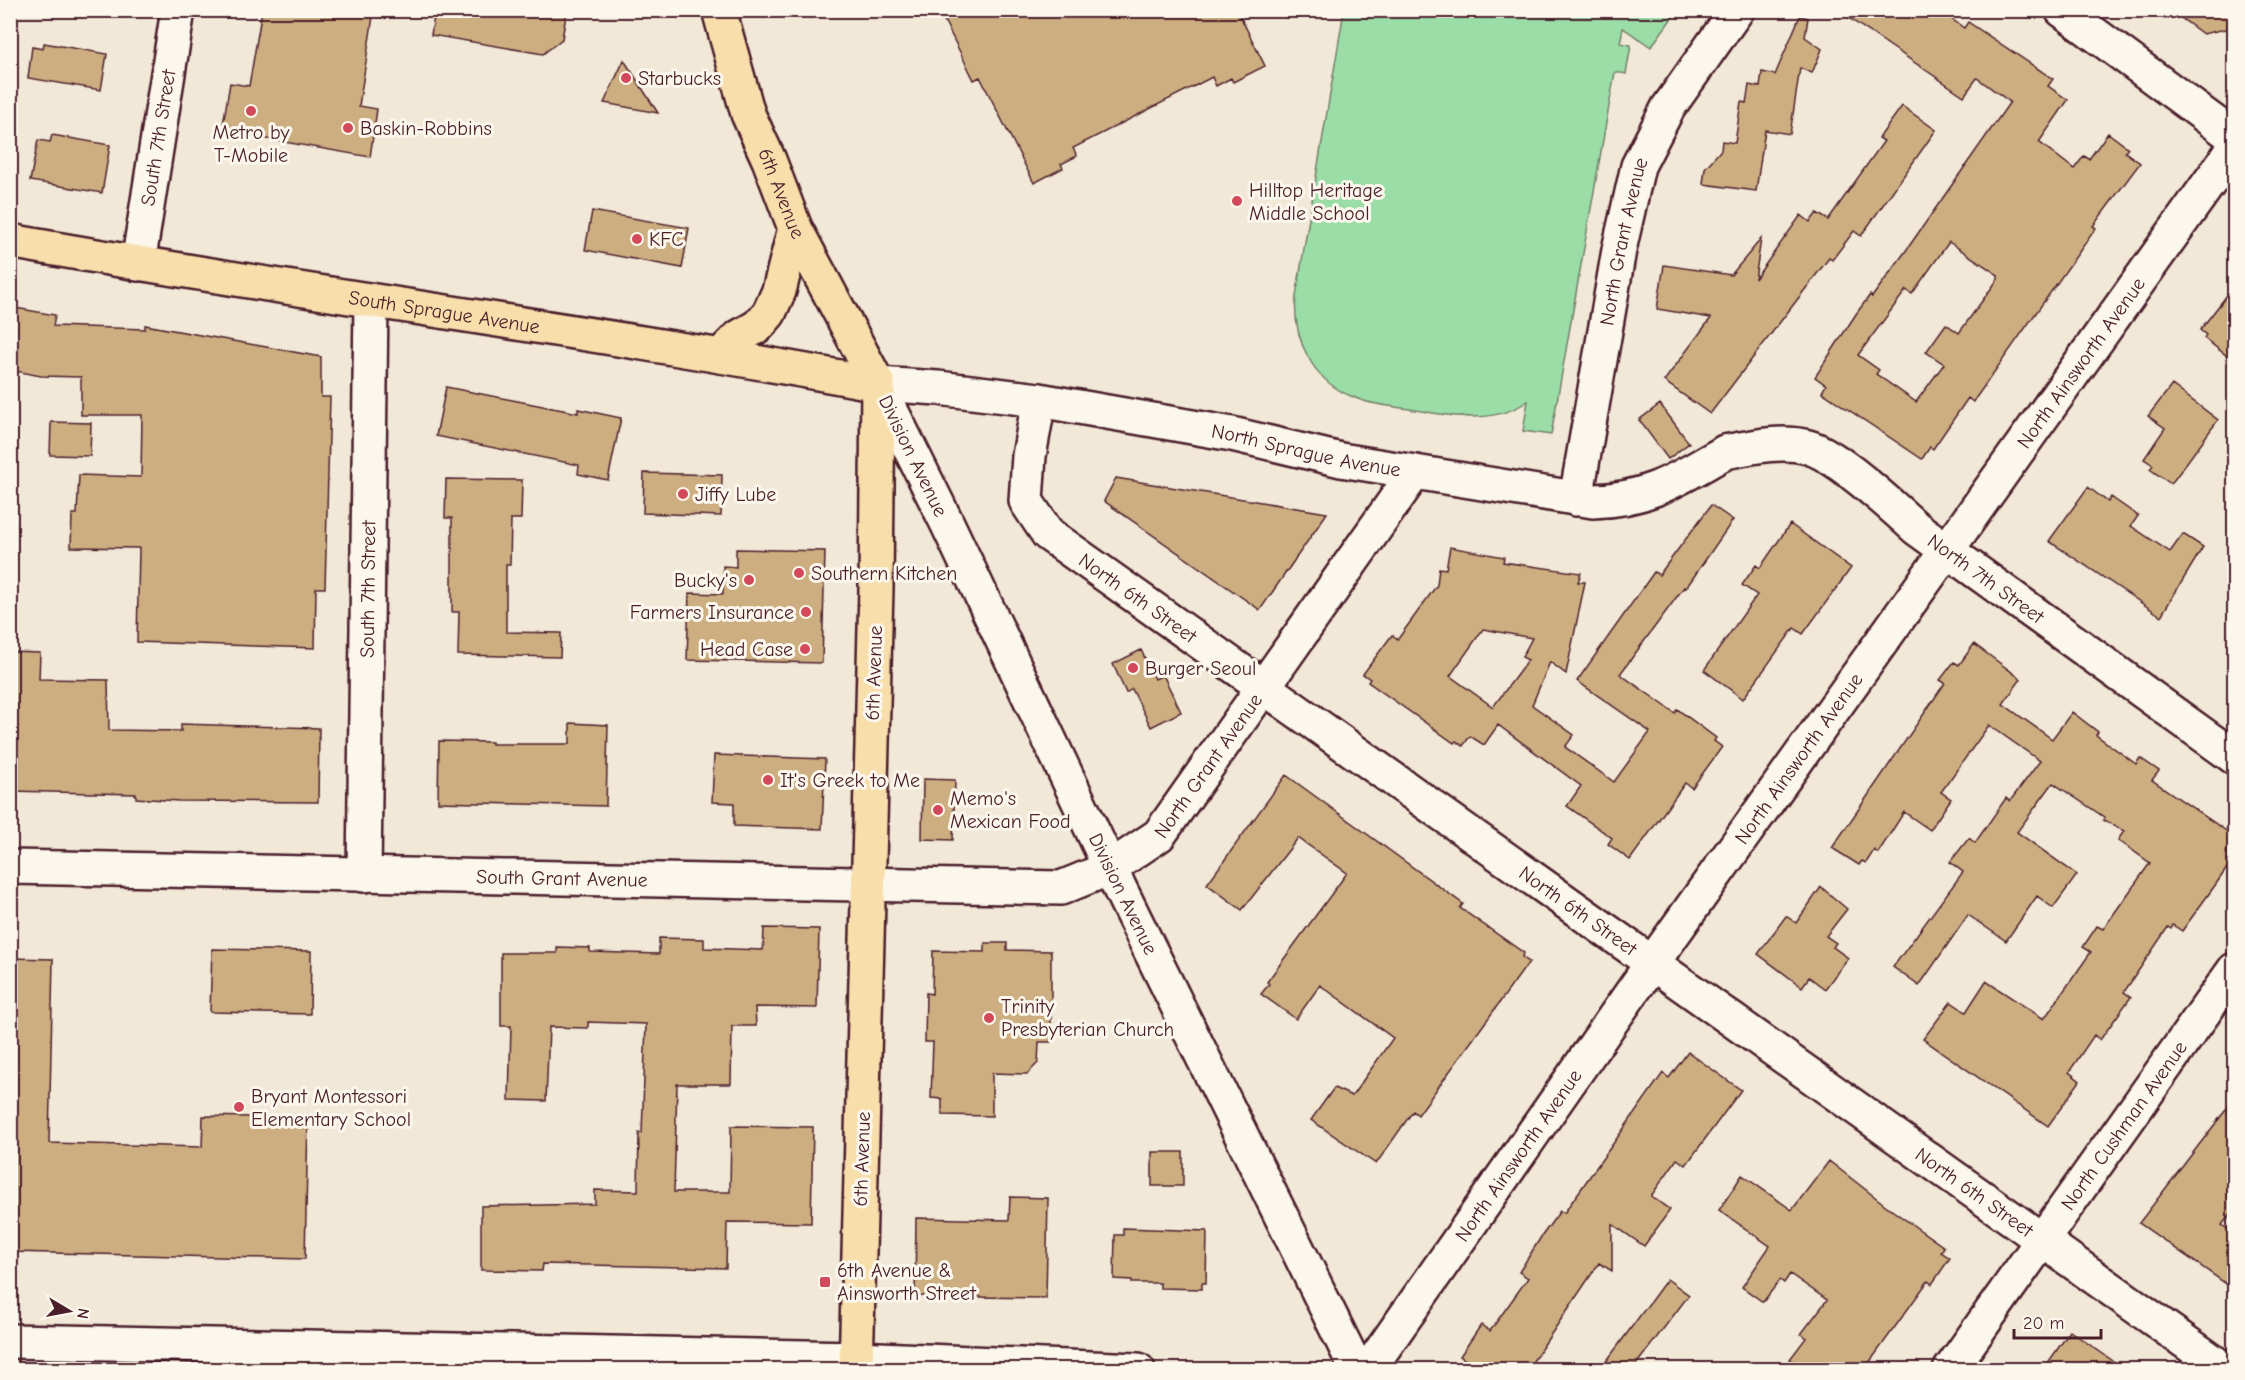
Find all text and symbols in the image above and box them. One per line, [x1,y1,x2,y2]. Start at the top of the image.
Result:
street label: South 7th Street [136,66,180,207]
place label: Starbucks [638,67,721,90]
marker: Starbucks [619,71,633,85]
marker: Metro by T-Mobile [244,104,258,118]
place label: Baskin-Robbins [360,117,492,140]
place label: Metro by T-Mobile [213,121,290,167]
marker: Baskin-Robbins [341,121,355,135]
street label: 6th Avenue [754,144,810,242]
street label: North Grant Avenue [1595,153,1652,327]
place label: Hilltop Heritage Middle School [1249,179,1383,225]
marker: Hilltop Heritage Middle School [1230,194,1244,208]
place label: KFC [649,228,684,251]
marker: KFC [630,232,644,246]
street label: North Ainsworth Avenue [2012,273,2150,453]
street label: South Sprague Avenue [347,286,541,338]
street label: Division Avenue [874,392,952,520]
street label: North Sprague Avenue [1210,419,1402,481]
place label: Jiffy Lube [695,483,776,506]
marker: Jiffy Lube [676,487,690,501]
street label: South 7th Street [355,519,380,658]
street label: North 7th Street [1923,529,2050,629]
street label: North 6th Street [1075,548,1202,648]
place label: Southern Kitchen [811,562,957,585]
marker: Southern Kitchen [792,566,806,580]
place label: Bucky's [674,569,737,592]
marker: Bucky's [742,573,756,587]
place label: Farmers Insurance [630,601,794,624]
marker: Farmers Insurance [799,605,813,619]
street label: 6th Avenue [861,625,887,721]
place label: Head Case [700,638,793,661]
marker: Head Case [798,642,812,656]
place label: Burger Seoul [1145,657,1256,680]
marker: Burger Seoul [1126,661,1140,675]
street label: North Ainsworth Avenue [1730,668,1867,848]
street label: North Grant Avenue [1149,689,1267,842]
place label: It's Greek to Me [780,769,920,792]
marker: It's Greek to Me [761,773,775,787]
place label: Memo's Mexican Food [950,787,1071,833]
marker: Memo's Mexican Food [931,803,945,817]
street label: Division Avenue [1084,830,1162,958]
street label: North 6th Street [1515,861,1643,961]
street label: South Grant Avenue [476,865,648,891]
place label: Trinity Presbyterian Church [1001,995,1174,1041]
marker: Trinity Presbyterian Church [982,1011,996,1025]
street label: North Cushman Avenue [2056,1036,2192,1214]
street label: North Ainsworth Avenue [1450,1065,1586,1246]
place label: Bryant Montessori Elementary School [251,1085,411,1131]
marker: Bryant Montessori Elementary School [232,1100,246,1114]
street label: 6th Avenue [849,1111,875,1207]
street label: North 6th Street [1911,1142,2039,1242]
place label: 6th Avenue & Ainsworth Street [837,1259,977,1305]
marker: 6th Avenue & Ainsworth Street [818,1275,832,1289]
north arrow [39,1281,99,1341]
scale bar [2014,1302,2101,1340]
text: N [73,1307,93,1320]
text: 20 m [2023,1313,2064,1334]

